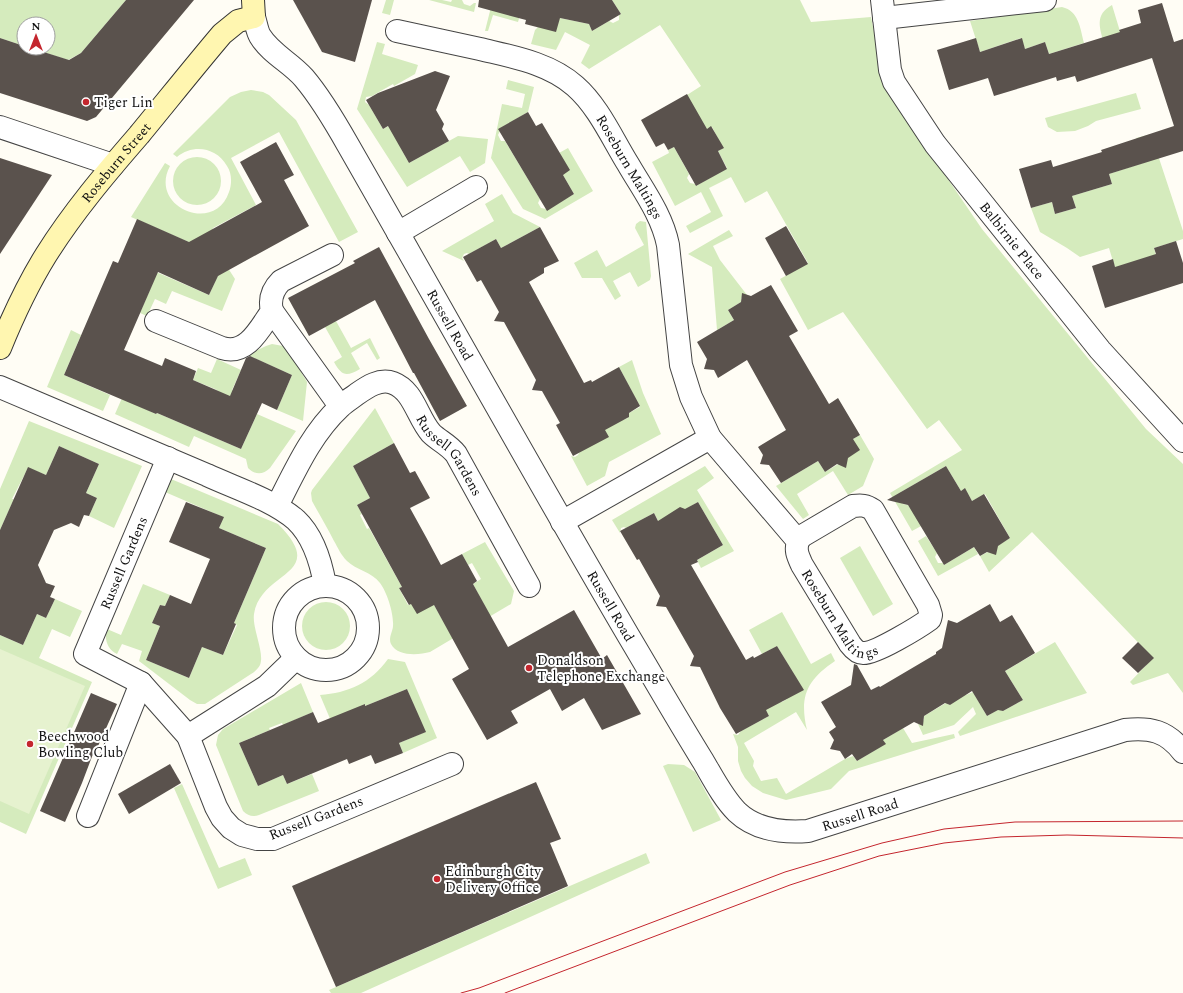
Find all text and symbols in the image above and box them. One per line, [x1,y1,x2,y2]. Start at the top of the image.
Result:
north arrow [16,16,56,56]
text: N [32,18,41,35]
place label: Tiger Lin [94,92,153,113]
marker: Tiger Lin [81,97,91,107]
street label: Roseburn Maltings [591,110,669,223]
street label: Roseburn Street [76,118,156,207]
street label: Balbirnie Place [975,197,1050,284]
street label: Russell Road [422,285,479,365]
street label: Russell Gardens [411,411,488,500]
street label: Russell Gardens [95,513,153,613]
street label: Roseburn Maltings [796,565,882,664]
street label: Russell Road [582,566,640,646]
place label: Donaldson Telephone Exchange [537,650,666,687]
marker: Donaldson Telephone Exchange [524,663,534,673]
place label: Beechwood Bowling Club [38,726,123,763]
marker: Beechwood Bowling Club [25,739,35,749]
street label: Russell Gardens [266,790,366,846]
street label: Russell Road [819,792,901,836]
place label: Edinburgh City Delivery Office [445,861,542,898]
marker: Edinburgh City Delivery Office [432,874,442,884]

